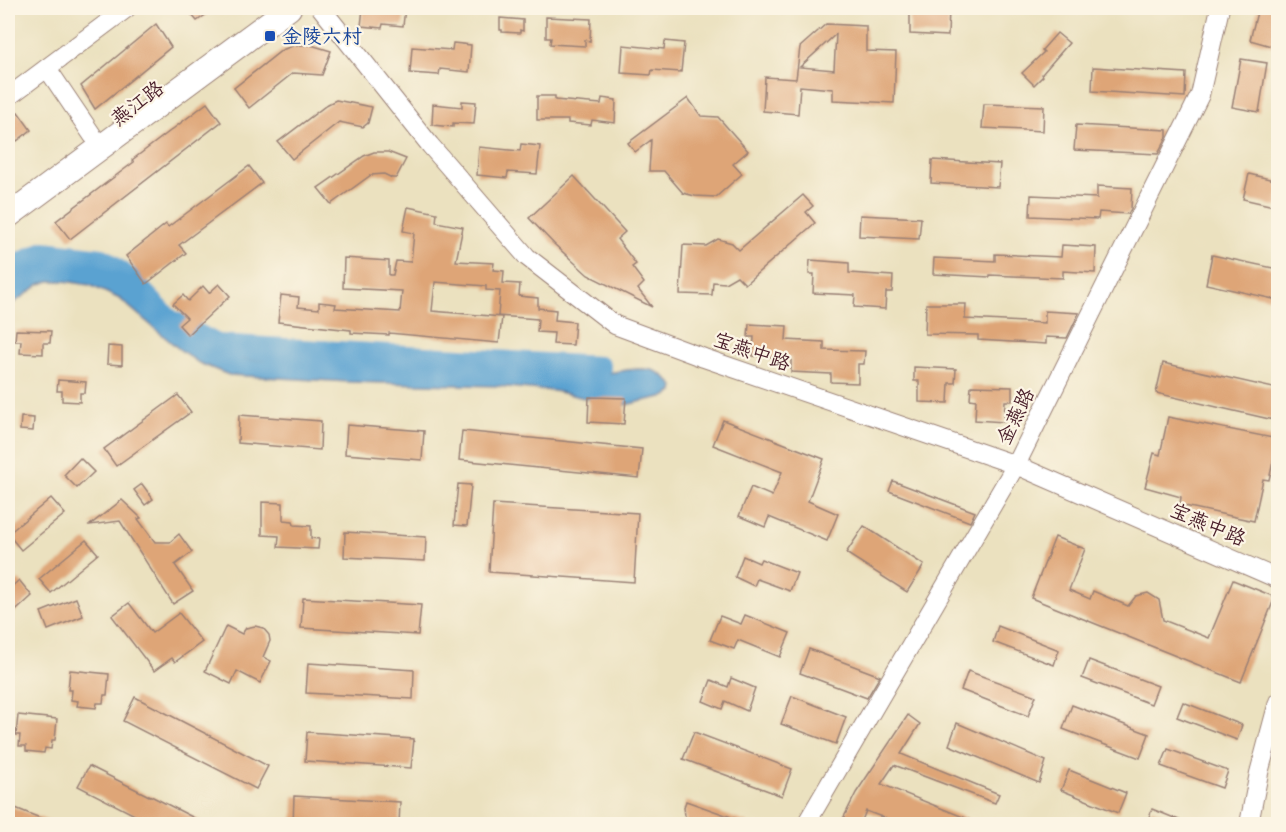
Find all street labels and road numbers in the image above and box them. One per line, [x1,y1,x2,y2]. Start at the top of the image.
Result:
street label: 燕江路 [106,76,172,135]
street label: 宝燕中路 [709,328,794,380]
street label: 金燕路 [992,383,1044,450]
street label: 宝燕中路 [1165,498,1250,556]

